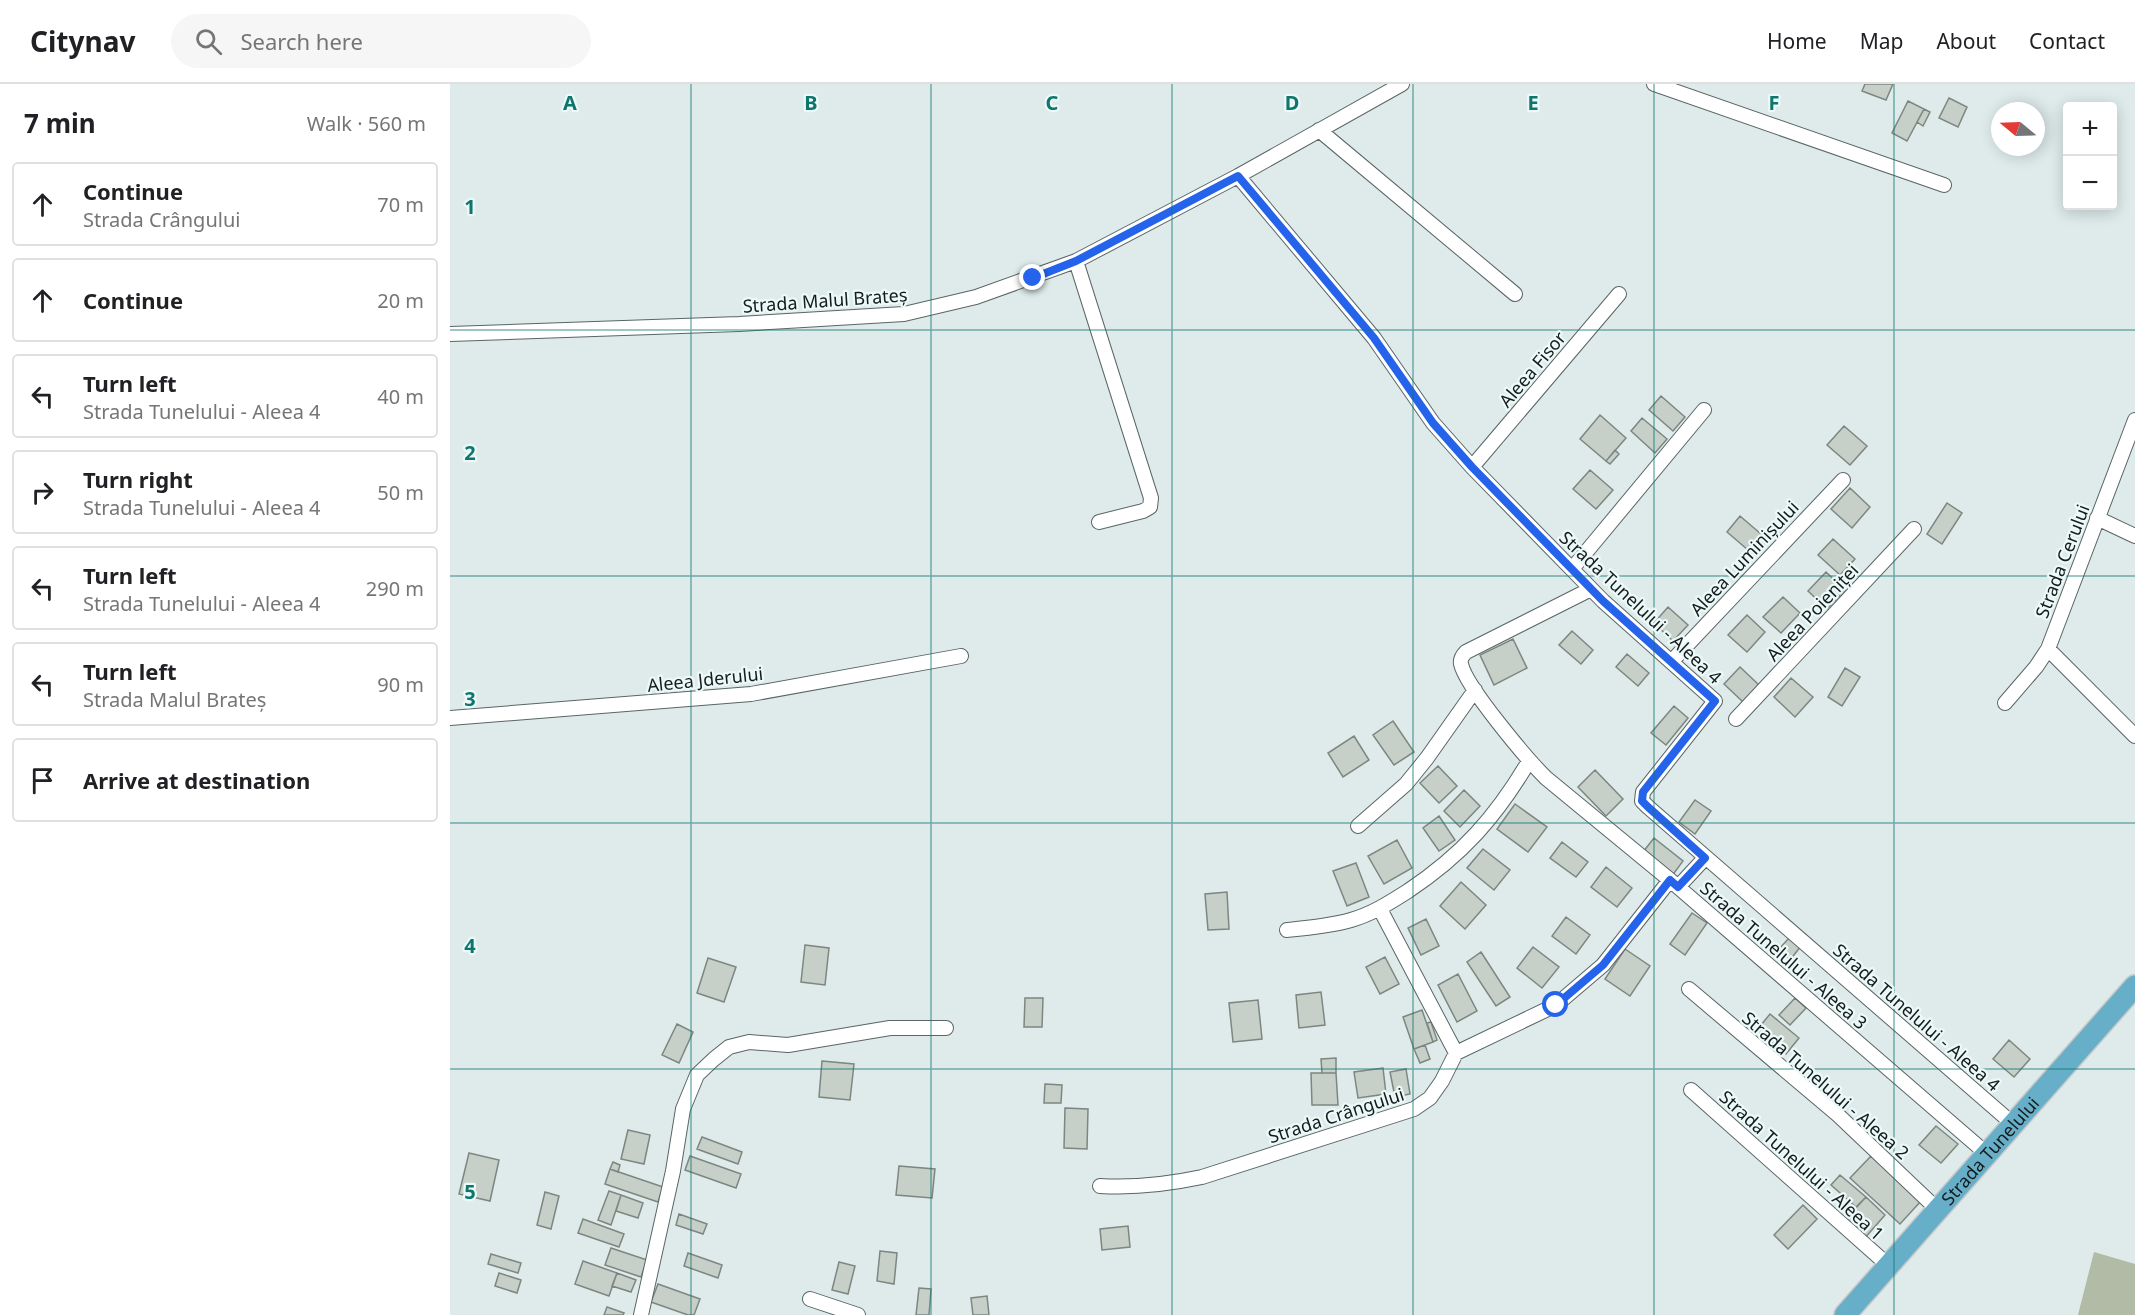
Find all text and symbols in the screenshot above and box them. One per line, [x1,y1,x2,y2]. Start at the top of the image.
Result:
search box [171,14,591,68]
text: Citynav [30,22,135,60]
icon: search [192,25,225,58]
text: Search here [240,26,363,56]
text: Home [1767,27,1827,55]
text: Map [1860,27,1903,55]
text: About [1936,27,1996,55]
text: Contact [2029,27,2105,55]
text: A [563,89,577,116]
text: B [804,89,818,116]
text: C [1046,89,1059,116]
text: D [1285,89,1299,116]
text: E [1527,89,1539,116]
text: F [1769,89,1779,116]
north arrow [1991,102,2045,156]
map controls [2063,102,2117,210]
button: + [2063,102,2117,156]
text: 7 min [24,105,96,141]
text: Walk · 560 m [307,110,426,137]
button: − [2063,156,2117,210]
text: Continue [83,176,183,206]
icon: ahead [26,188,59,221]
text: 70 m [377,191,424,218]
text: 1 [464,193,476,220]
text: Strada Crângului [83,206,240,233]
route end [1019,264,1045,290]
street label: Strada Malul Brateș [742,282,908,318]
icon: ahead [26,284,59,317]
text: Continue [83,285,183,315]
text: 20 m [377,287,424,314]
street label: Aleea Fisor [1493,326,1571,412]
text: Turn left [83,368,177,398]
icon: left [26,380,59,413]
text: 40 m [377,383,424,410]
text: Strada Tunelului - Aleea 4 [83,398,321,425]
text: 2 [464,439,476,466]
text: Turn right [83,464,193,494]
icon: right [26,476,59,509]
text: 50 m [377,479,424,506]
text: Strada Tunelului - Aleea 4 [83,494,321,521]
street label: Aleea Luminișului [1684,495,1804,621]
street label: Strada Cerului [2029,501,2095,621]
street label: Strada Tunelului - Aleea 4 [1555,525,1727,689]
street label: Aleea Poieniței [1761,558,1863,666]
text: Turn left [83,560,177,590]
icon: left [26,572,59,605]
text: 290 m [366,575,424,602]
text: Strada Tunelului - Aleea 4 [83,590,321,617]
text: Turn left [83,656,177,686]
street label: Aleea Jderului [646,661,764,697]
icon: left [26,668,59,701]
text: 90 m [377,671,424,698]
text: 3 [464,685,476,712]
text: Strada Malul Brateș [83,686,266,713]
icon: arrive [26,764,59,797]
text: Arrive at destination [83,765,310,795]
street label: Strada Tunelului - Aleea 3 [1695,876,1873,1034]
text: 4 [464,932,476,959]
street label: Strada Tunelului - Aleea 4 [1828,938,2006,1096]
route start [1542,991,1568,1017]
street label: Strada Tunelului - Aleea 2 [1737,1006,1915,1164]
street label: Strada Crângului [1265,1082,1407,1148]
street label: Strada Tunelului - Aleea 1 [1715,1085,1889,1245]
street label: Strada Tunelului [1935,1091,2044,1210]
text: 5 [464,1178,476,1205]

